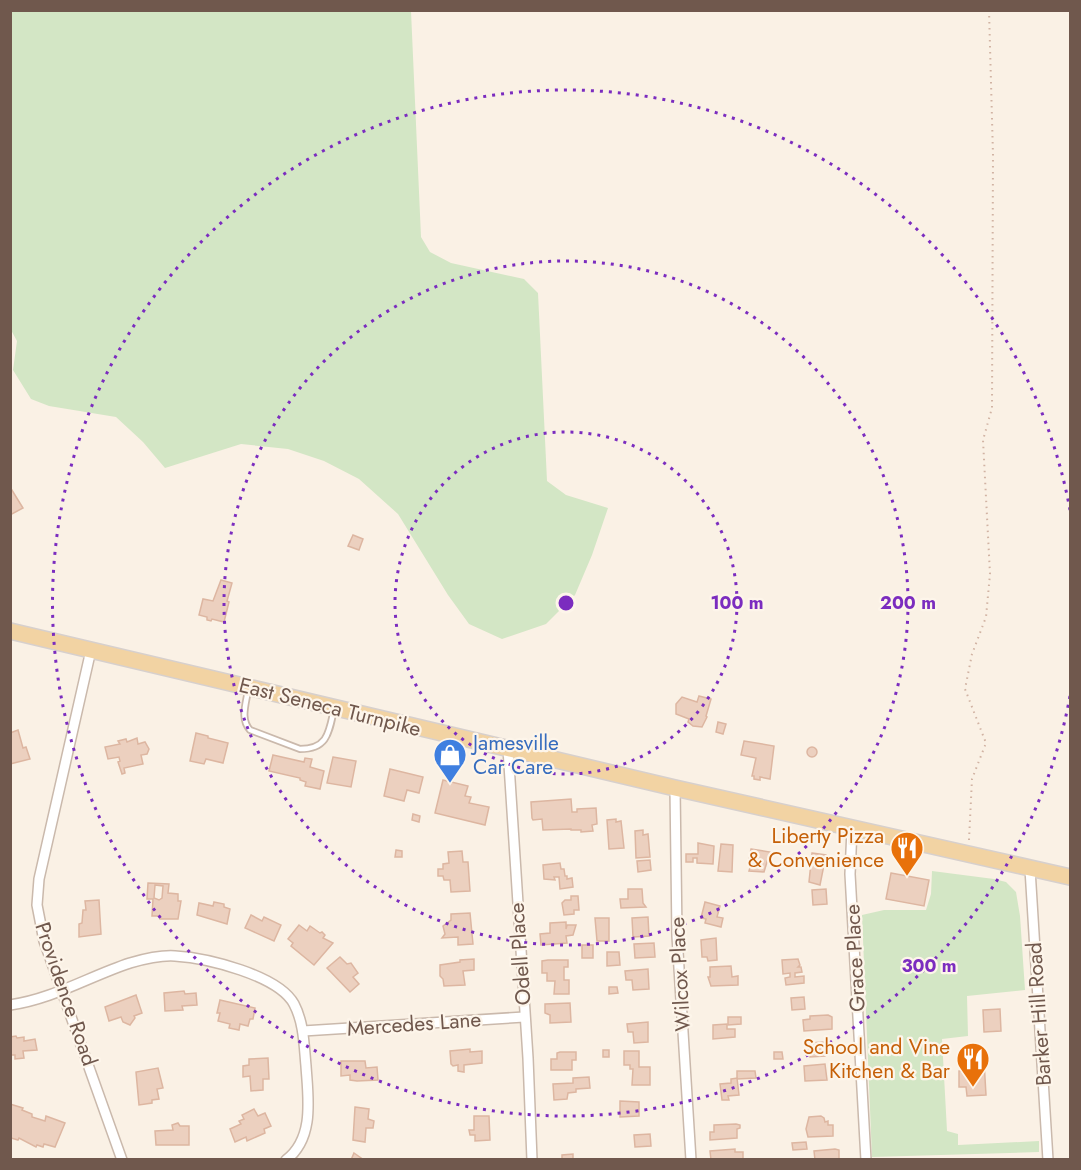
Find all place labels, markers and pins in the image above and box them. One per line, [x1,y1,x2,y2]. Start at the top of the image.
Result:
centre of rings [556,593,576,613]
place label: Jamesville Car Care [470,728,559,782]
shop icon: Jamesville Car Care [432,737,468,784]
place label: Liberty Pizza & Convenience [748,821,884,875]
restaurant icon: Liberty Pizza & Convenience [889,830,925,877]
place label: School and Vine Kitchen & Bar [803,1032,951,1086]
restaurant icon: School and Vine Kitchen & Bar [955,1041,991,1088]

